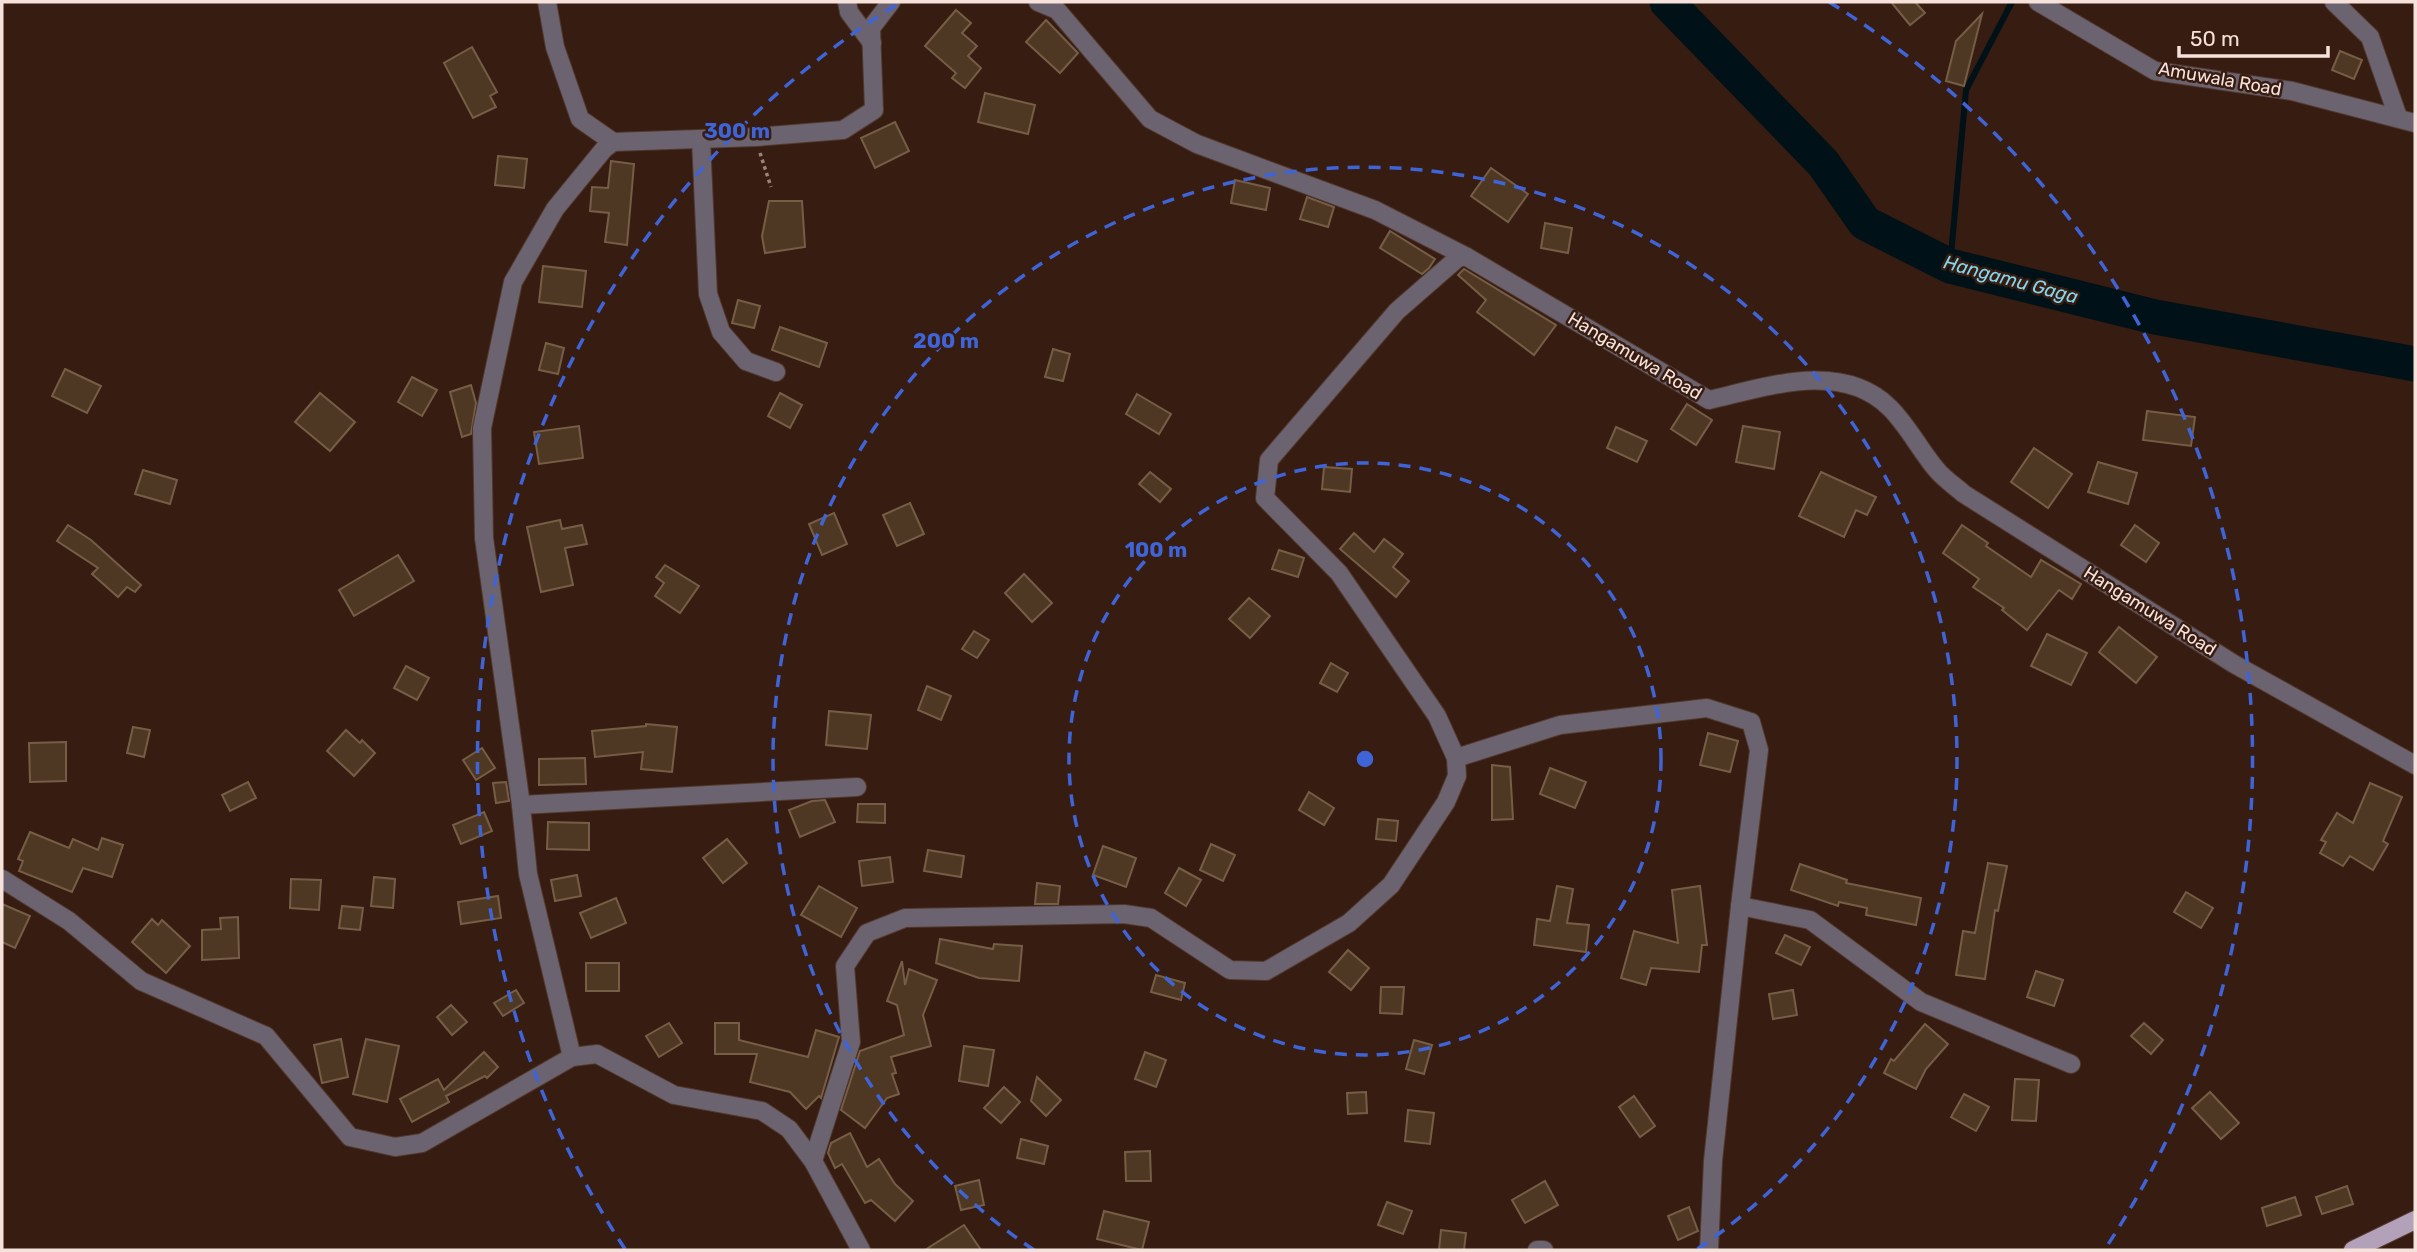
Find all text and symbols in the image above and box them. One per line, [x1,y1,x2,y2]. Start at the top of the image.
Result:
scale bar [2179,14,2328,58]
text: 50 m [2190,26,2240,51]
street label: Amuwala Road [2157,57,2283,101]
text: 300 m [704,118,770,143]
water label: Hangamu Gaga [1941,250,2081,308]
street label: Hangamuwa Road [1564,307,1706,405]
text: 200 m [913,328,979,353]
text: 100 m [1125,537,1187,562]
street label: Hangamuwa Road [2080,561,2220,661]
centre of rings [1353,747,1377,771]

